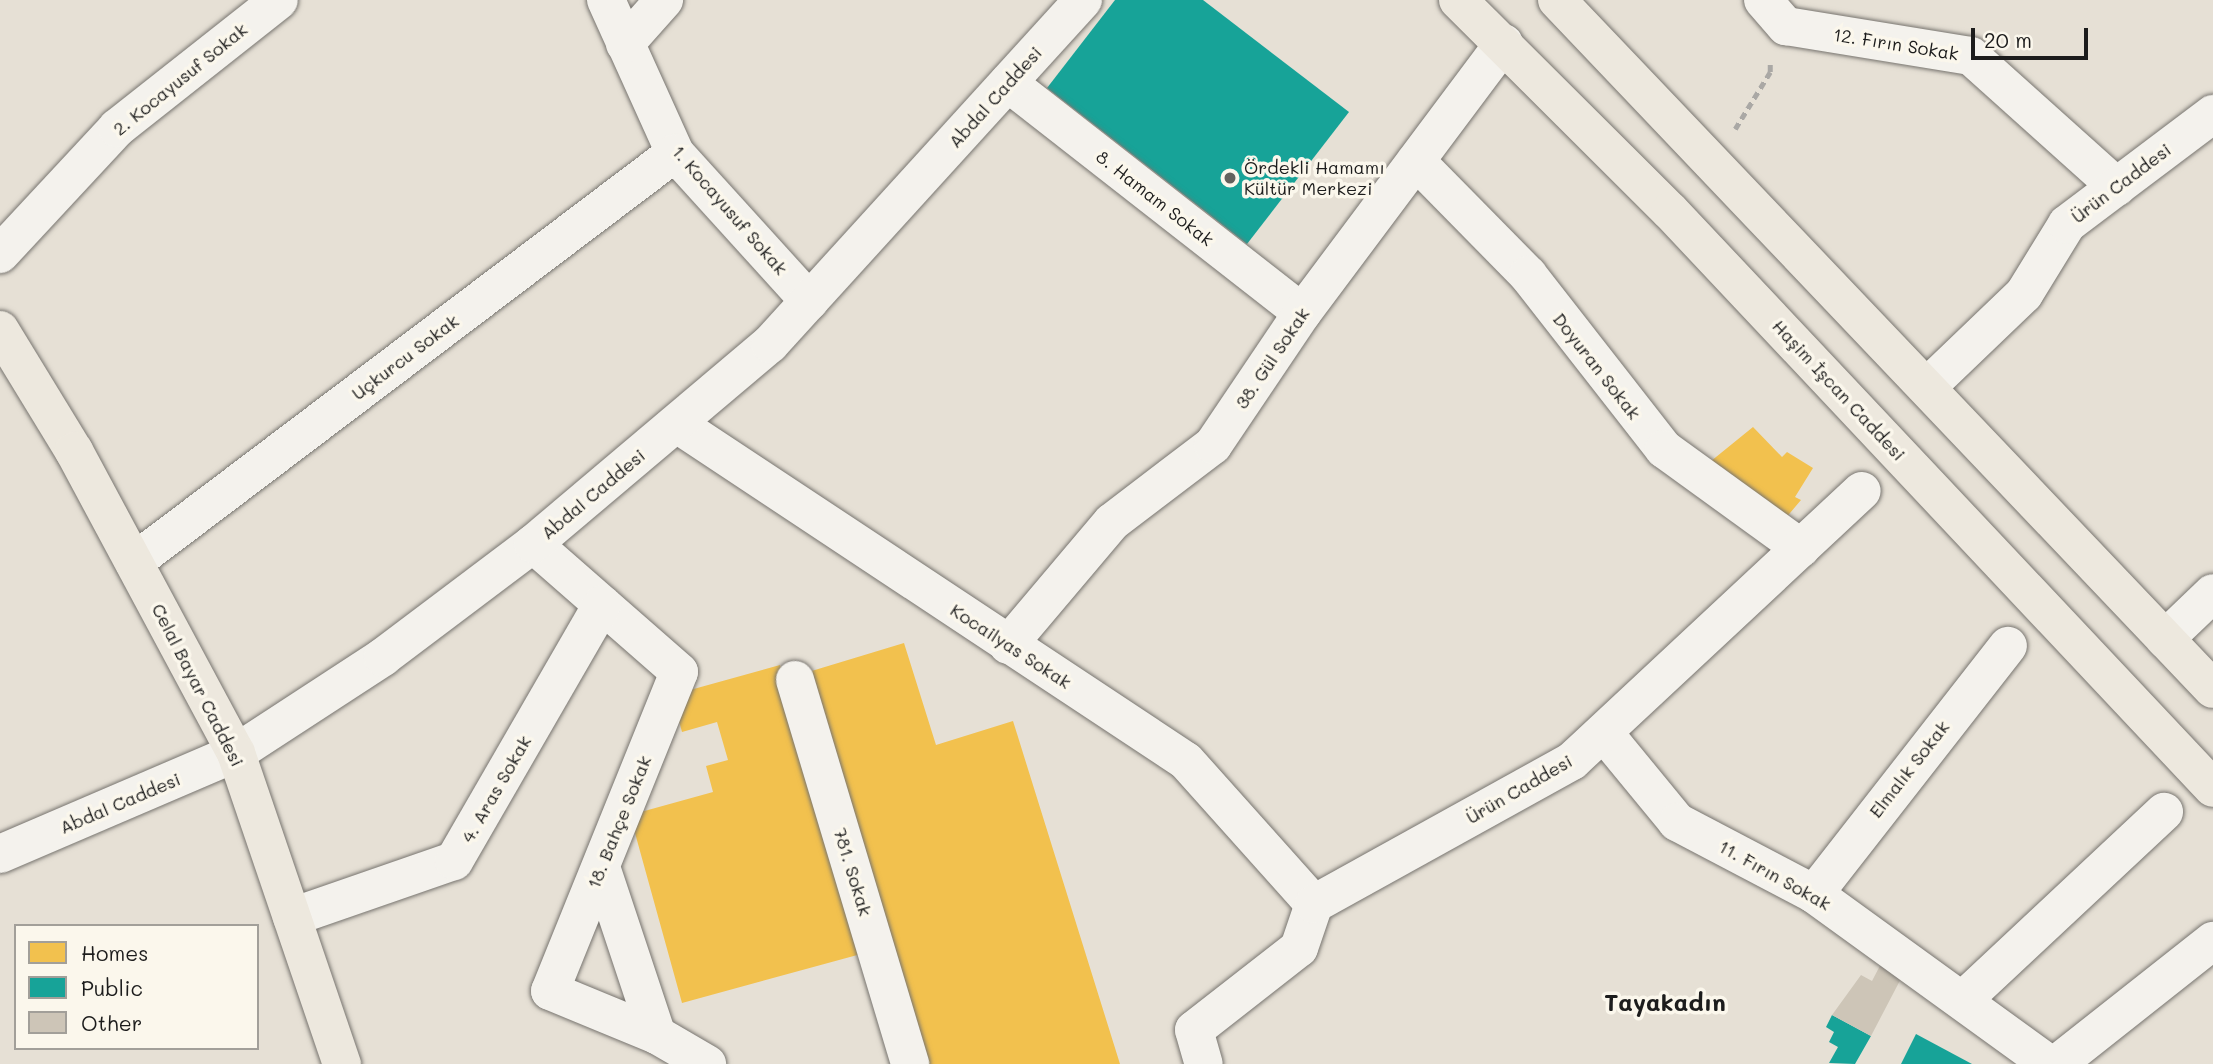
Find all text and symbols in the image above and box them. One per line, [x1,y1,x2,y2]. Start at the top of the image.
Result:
scale bar [1975,14,2092,58]
street label: 2. Kocayusuf Sokak [109,18,251,140]
street label: 12. Fırın Sokak [1832,23,1960,65]
text: 20 m [1984,26,2032,53]
street label: Abdal Caddesi [944,42,1046,152]
street label: Ürün Caddesi [2067,139,2175,227]
street label: 1. Kocayusuf Sokak [668,141,792,279]
street label: 8. Hamam Sokak [1092,146,1218,250]
place label: Ördekli Hamamı Kültür Merkezi [1244,157,1385,200]
marker: Ördekli Hamamı Kültür Merkezi [1222,170,1238,186]
street label: 38. Gül Sokak [1230,303,1314,413]
street label: Doyuran Sokak [1549,308,1645,424]
street label: Uçkurcu Sokak [347,310,463,404]
street label: Haşim İşcan Caddesi [1768,315,1910,465]
street label: Abdal Caddesi [537,444,649,544]
street label: Kocailyas Sokak [947,599,1075,693]
street label: Celal Bayar Caddesi [147,600,249,770]
street label: Elmalık Sokak [1864,716,1954,822]
street label: 4. Aras Sokak [457,732,535,846]
street label: Ürün Caddesi [1462,750,1576,828]
street label: 18. Bahçe Sokak [583,752,655,892]
street label: Abdal Caddesi [56,768,184,838]
street label: 781. Sokak [829,825,877,919]
street label: 11. Fırın Sokak [1715,835,1835,915]
legend [14,924,259,1050]
text: Homes [81,939,148,966]
text: Public [81,974,143,1001]
district label: Tayakadın [1604,988,1726,1016]
text: Other [81,1009,142,1036]

